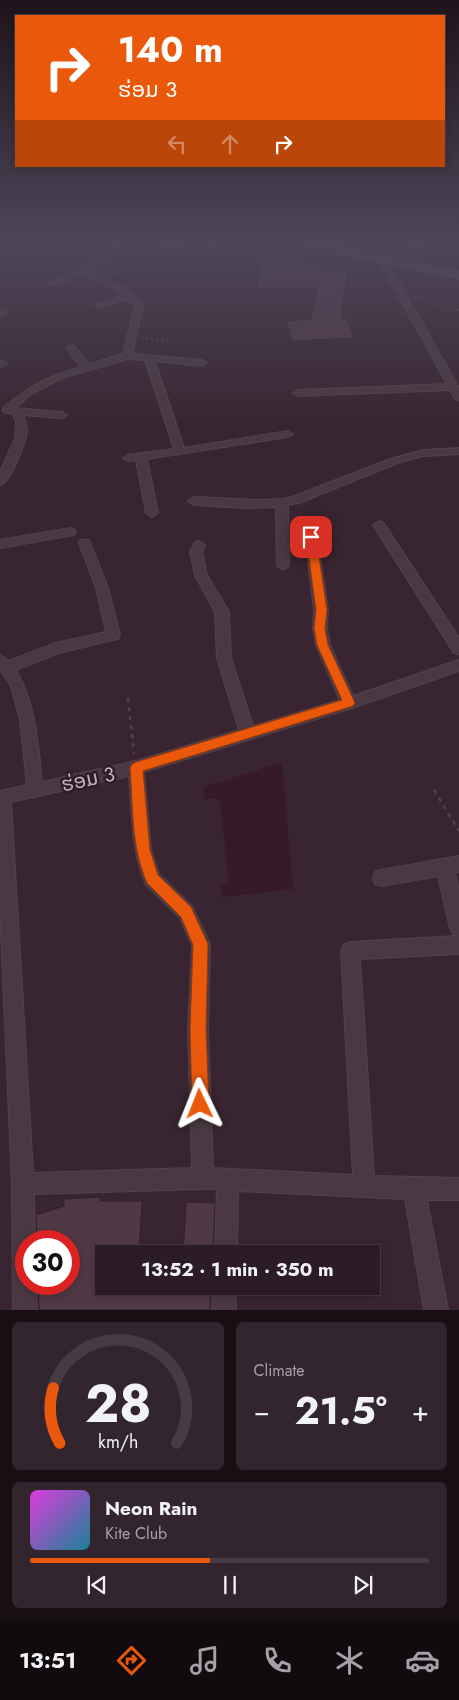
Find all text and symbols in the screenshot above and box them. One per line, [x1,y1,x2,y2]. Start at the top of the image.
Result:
text: 140 m [118,25,223,75]
icon: right [35,35,100,100]
text: ຮ່ອມ 3 [118,73,177,105]
icon: left [163,130,191,158]
icon: ahead [216,130,244,158]
icon: right [269,130,297,158]
pin [290,516,332,558]
icon: arrive [297,523,325,551]
street label: ຮ່ອມ 3 [59,760,118,799]
position arrow [173,1077,225,1129]
speed limit sign: 30 [15,1230,80,1295]
text: 13:52 · 1 min · 350 m [141,1256,334,1283]
text: Climate [254,1359,305,1382]
text: 28 [84,1366,151,1442]
text: 21.5° [295,1383,387,1438]
text: − [254,1391,270,1432]
text: + [412,1391,429,1432]
text: km/h [98,1429,138,1455]
text: Neon Rain [105,1495,198,1522]
text: Kite Club [105,1522,167,1545]
icon: previous [83,1571,111,1599]
icon: pause [216,1571,244,1599]
icon: next [349,1571,377,1599]
icon: directions [114,1643,149,1678]
icon: music [187,1643,222,1678]
icon: phone [260,1643,295,1678]
icon: climate [332,1643,367,1678]
icon: car [405,1643,440,1678]
text: 13:51 [19,1644,76,1676]

